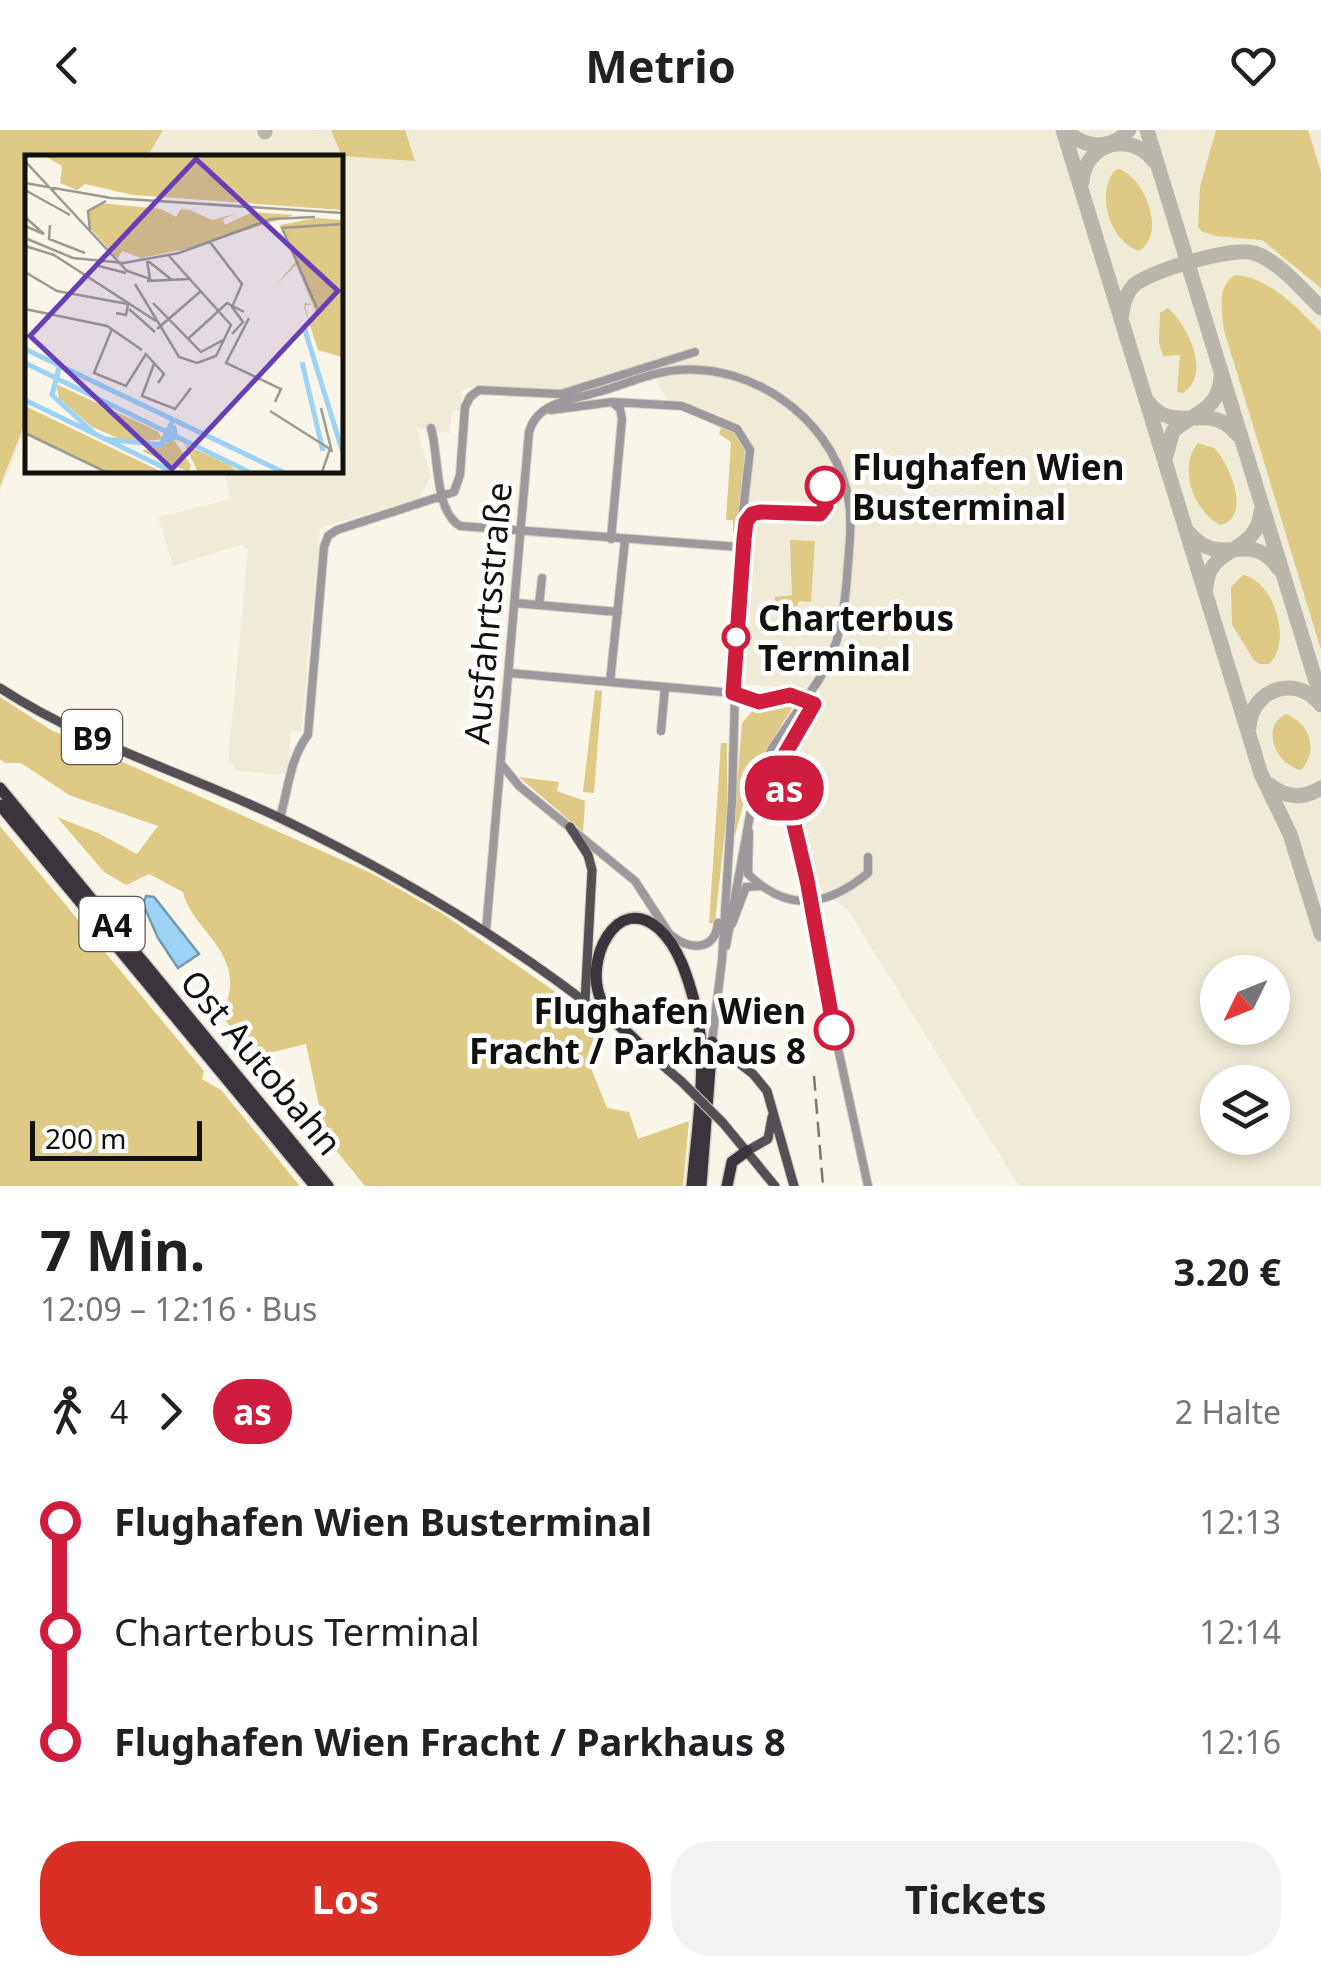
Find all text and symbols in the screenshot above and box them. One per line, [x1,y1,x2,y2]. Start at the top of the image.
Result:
text: Metrio [585,35,736,96]
icon: back [40,38,95,93]
icon: heart [1226,38,1281,93]
inset map [25,155,342,472]
place label: Flughafen Wien Busterminal [852,443,1124,530]
marker: Flughafen Wien Busterminal [806,467,844,505]
street label: Ausfahrtsstraße [452,480,522,746]
place label: Charterbus Terminal [758,594,954,681]
marker: Charterbus Terminal [723,624,749,650]
road number: B9 [62,710,122,764]
line badge: as [739,756,829,820]
text: as [765,765,803,812]
road number: A4 [80,897,144,951]
north arrow [1200,955,1290,1045]
map controls [1200,955,1290,1155]
street label: Ost Autobahn [171,960,353,1164]
place label: Flughafen Wien Fracht / Parkhaus 8 [469,987,806,1074]
marker: Flughafen Wien Fracht / Parkhaus 8 [815,1011,853,1049]
button: layers [1200,1065,1290,1155]
scale bar [30,1116,202,1160]
text: 200 m [45,1119,127,1157]
text: 7 Min. [40,1212,205,1287]
text: 3.20 € [1173,1245,1281,1297]
text: 12:09 – 12:16 · Bus [40,1287,317,1330]
icon: walk [40,1384,95,1439]
icon: forward [143,1384,198,1439]
text: as [233,1388,272,1435]
text: 4 [110,1390,128,1433]
text: 2 Halte [1175,1390,1281,1433]
text: Flughafen Wien Busterminal [114,1495,652,1547]
text: 12:13 [1199,1500,1281,1543]
text: Charterbus Terminal [114,1605,480,1657]
text: 12:14 [1199,1610,1281,1653]
text: Flughafen Wien Fracht / Parkhaus 8 [114,1715,786,1767]
text: 12:16 [1199,1720,1281,1763]
button: Los [40,1841,651,1956]
button: Tickets [671,1841,1281,1956]

